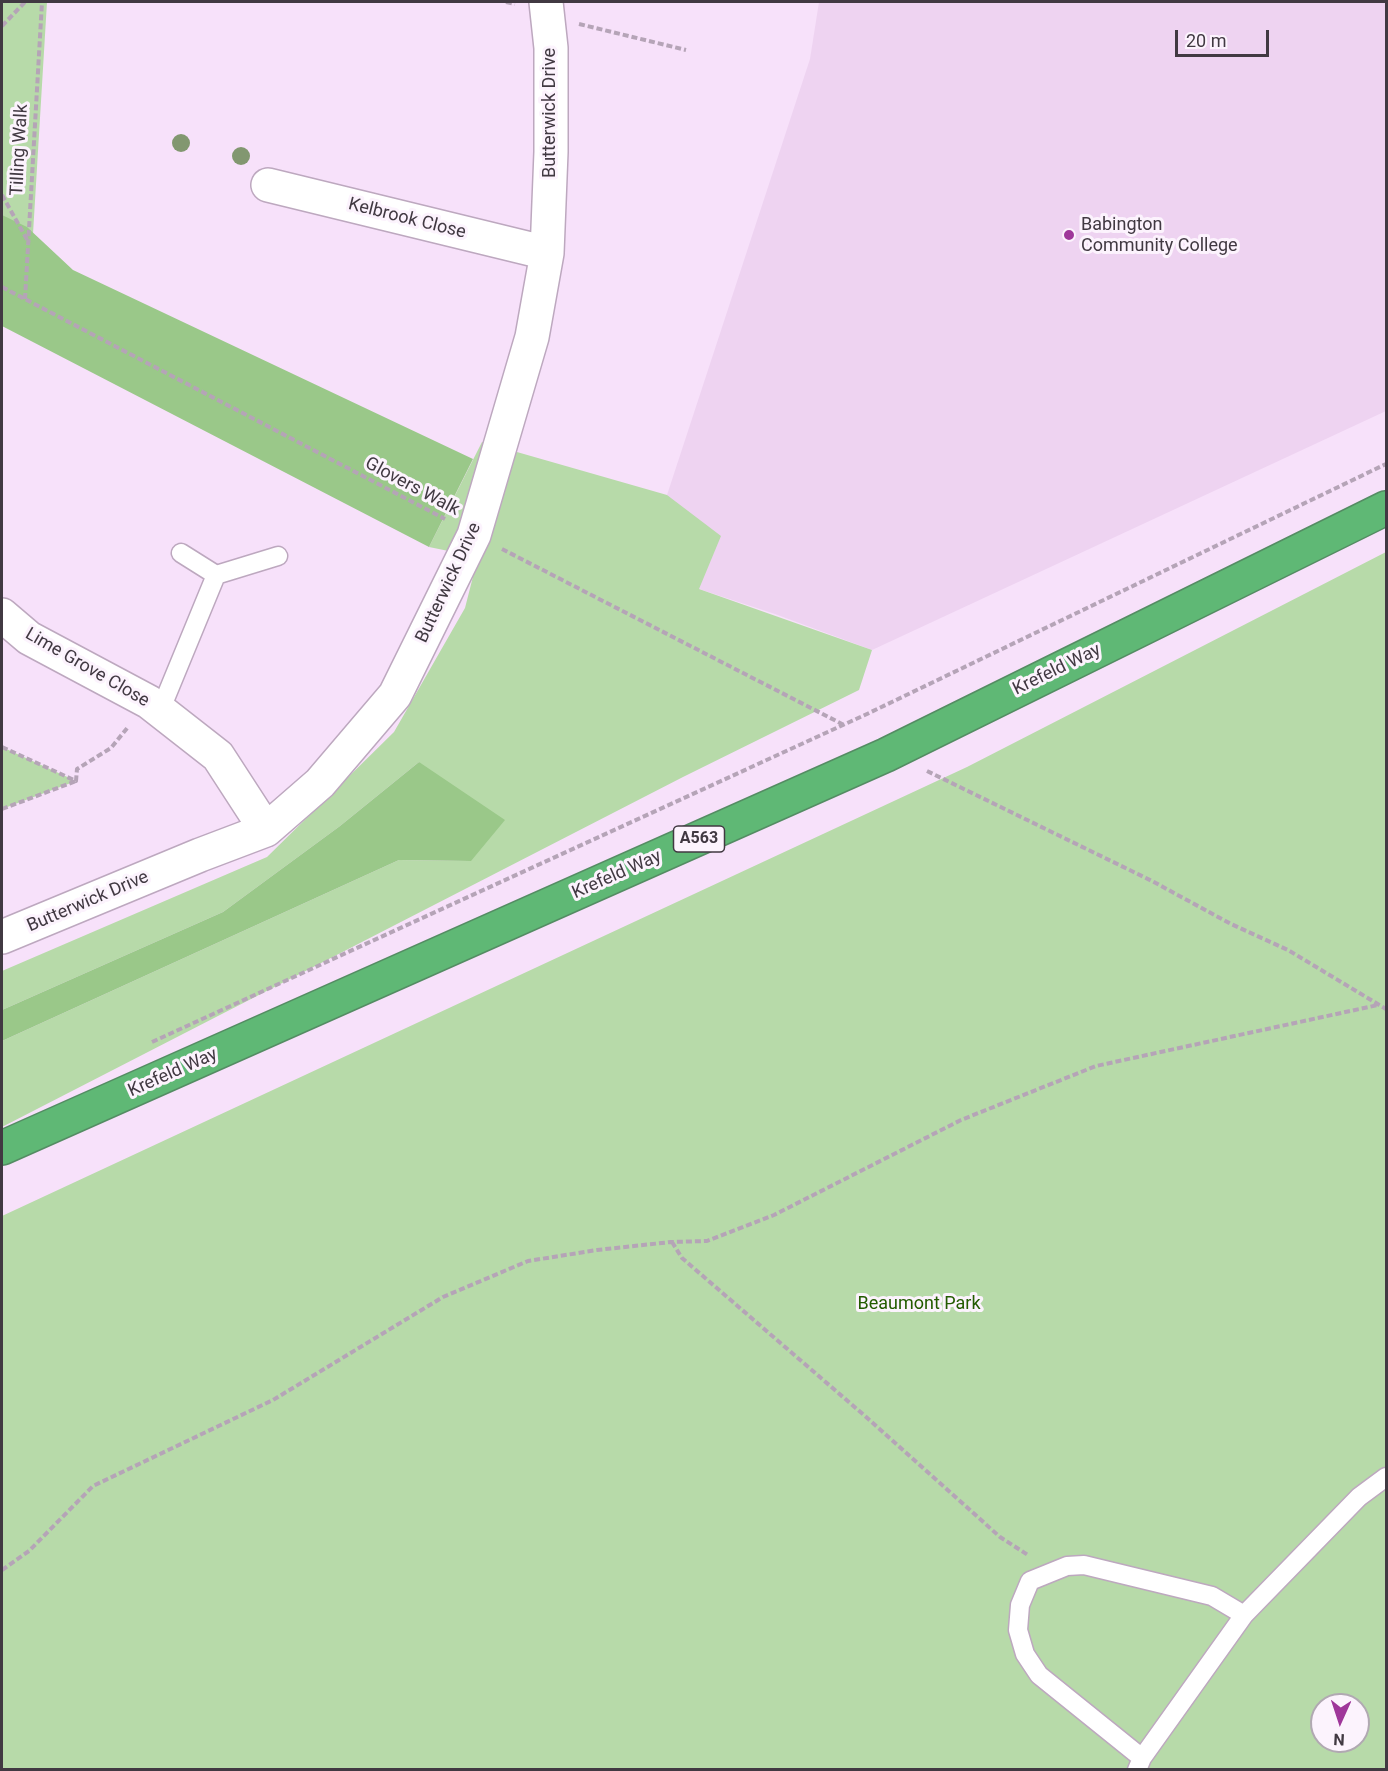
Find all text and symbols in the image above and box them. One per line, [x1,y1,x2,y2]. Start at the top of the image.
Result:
scale bar [1178,18,1272,56]
text: 20 m [1186,30,1226,51]
street label: Butterwick Drive [539,48,561,178]
street label: Tilling Walk [7,104,33,196]
street label: Kelbrook Close [346,194,468,244]
place label: Babington Community College [1081,214,1238,256]
marker: Babington Community College [1062,228,1076,242]
street label: Glovers Walk [361,453,463,521]
street label: Butterwick Drive [412,519,486,647]
street label: Lime Grove Close [21,624,153,712]
street label: Krefeld Way [1009,639,1105,701]
road number: A563 [674,826,724,852]
street label: Krefeld Way [569,846,665,904]
street label: Butterwick Drive [24,867,152,937]
street label: Krefeld Way [125,1044,221,1102]
park label: Beaumont Park [857,1293,981,1315]
north arrow [1310,1693,1370,1753]
text: N [1333,1730,1345,1749]

